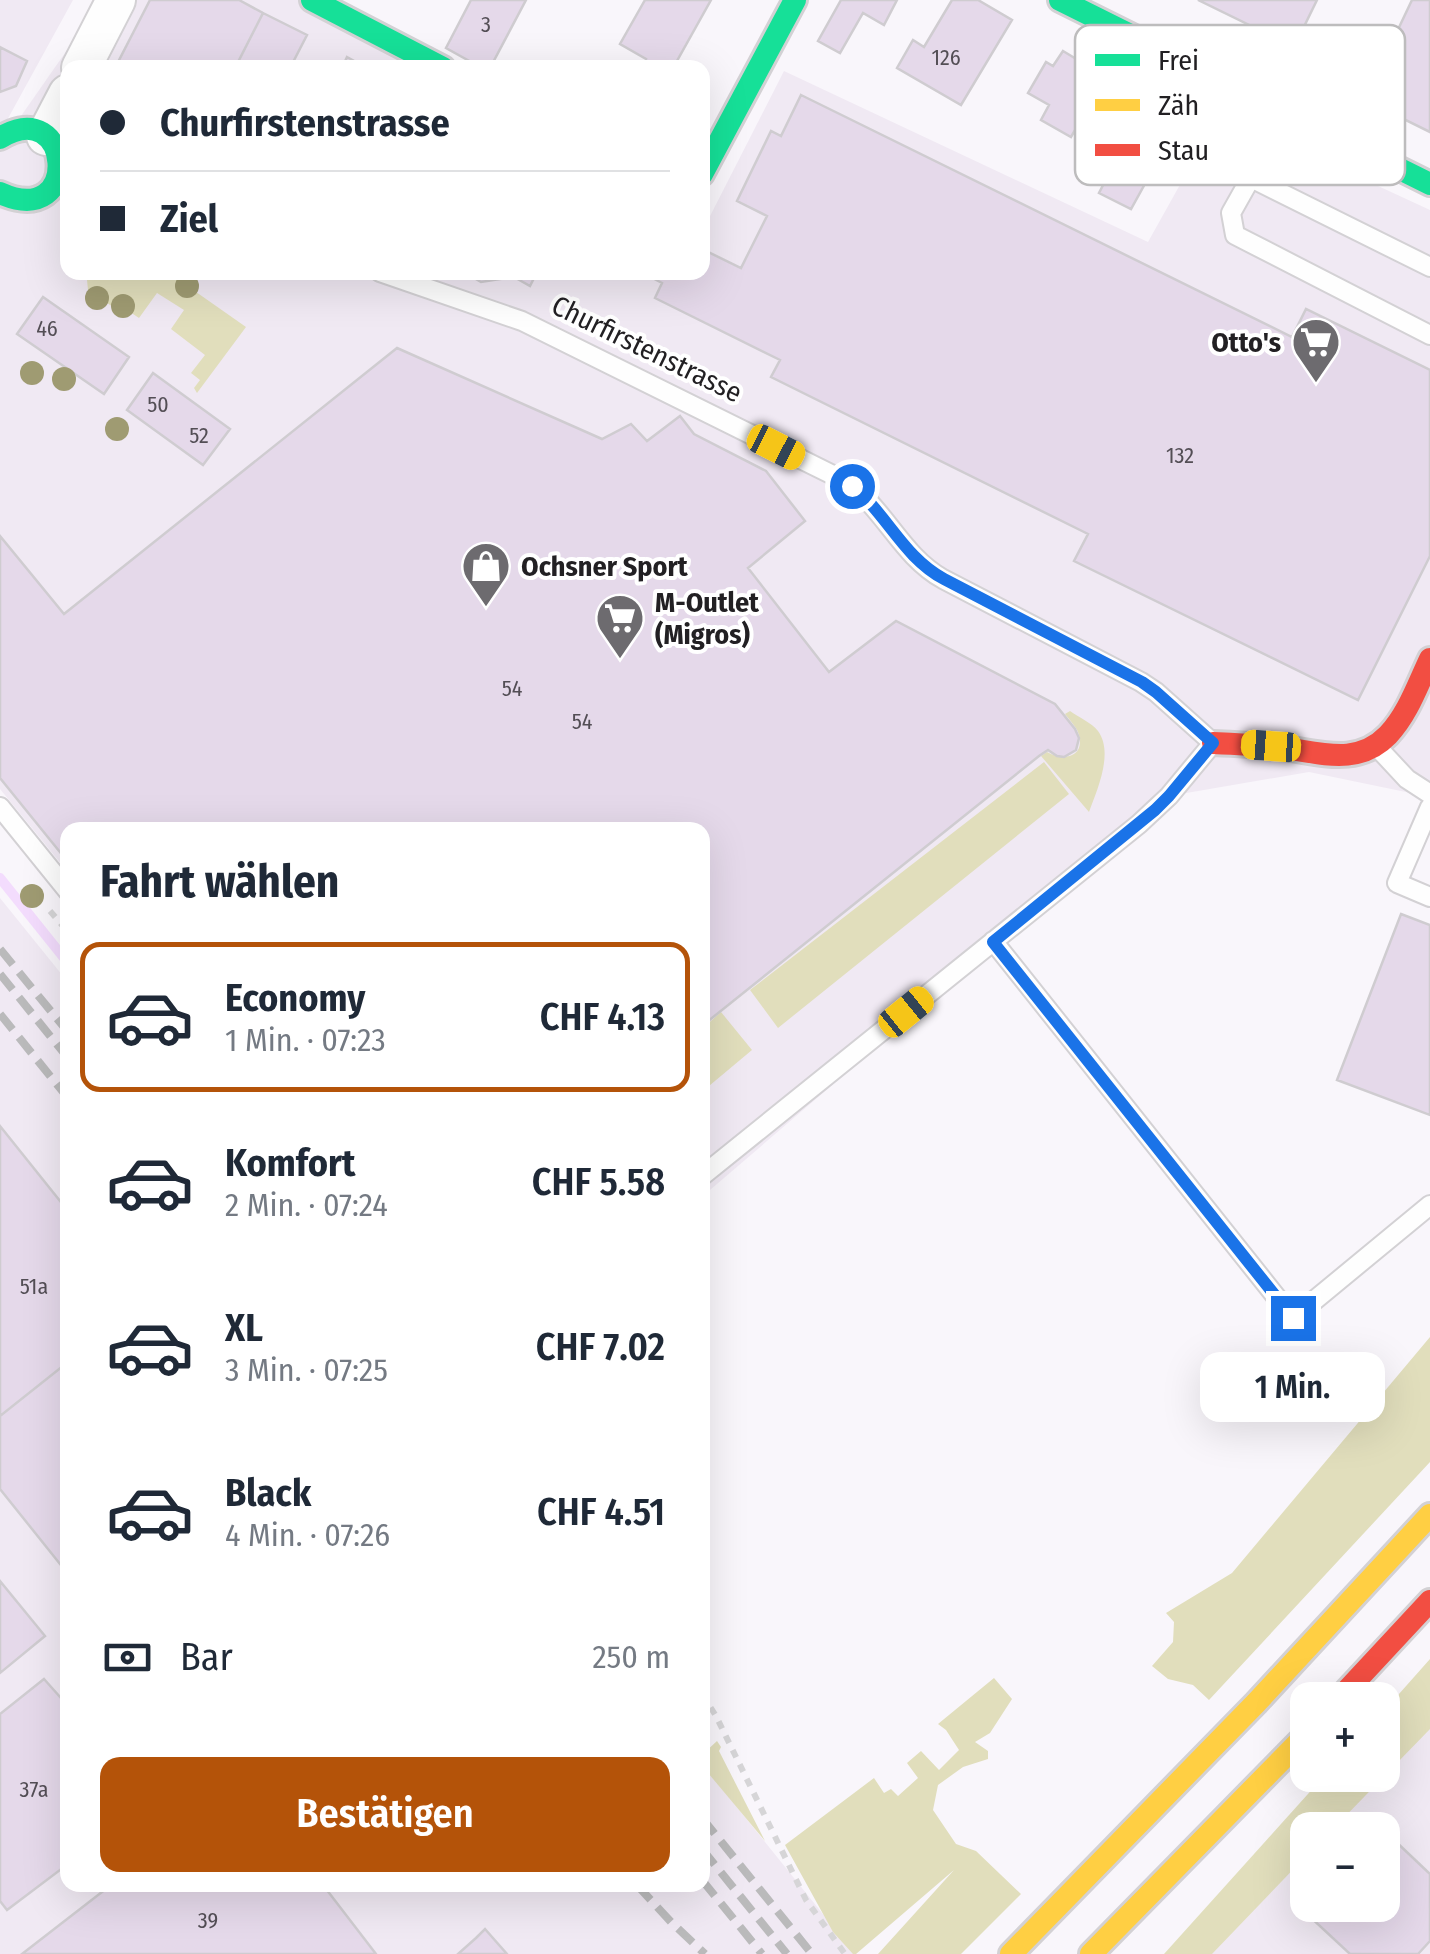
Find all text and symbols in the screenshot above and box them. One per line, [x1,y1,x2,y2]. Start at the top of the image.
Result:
house number: 3 [481,11,491,38]
legend [1075,25,1405,185]
house number: 126 [931,44,961,71]
text: Frei [1158,44,1199,77]
text: Zäh [1158,89,1199,122]
text: Churfirstenstrasse [160,100,450,146]
text: Stau [1158,134,1209,167]
text: Ziel [160,196,218,242]
street label: Churfirstenstrasse [547,289,747,409]
house number: 46 [36,315,58,342]
supermarket icon: Otto's [1290,316,1342,384]
place label: Otto's [1211,326,1281,359]
house number: 50 [147,391,169,418]
car [742,420,810,474]
house number: 52 [189,422,209,449]
house number: 132 [1166,442,1194,469]
route start [830,464,875,509]
shop icon: Ochsner Sport [460,540,512,608]
place label: Ochsner Sport [521,550,689,583]
place label: M-Outlet (Migros) [655,586,760,651]
supermarket icon: M-Outlet (Migros) [594,592,646,660]
house number: 54 [502,675,523,702]
house number: 54 [572,708,593,735]
car [1240,729,1302,763]
text: Fahrt wählen [100,855,339,909]
icon: car [105,972,195,1062]
text: Economy [225,975,365,1021]
car [873,981,939,1043]
text: CHF 4.13 [540,994,665,1040]
text: 1 Min. · 07:23 [225,1021,386,1059]
icon: car [105,1137,195,1227]
text: Komfort [225,1140,355,1186]
text: CHF 5.58 [532,1159,665,1205]
text: 2 Min. · 07:24 [225,1186,388,1224]
house number: 51a [20,1273,48,1300]
route end [1271,1296,1316,1341]
icon: car [105,1302,195,1392]
text: XL [225,1305,263,1351]
text: CHF 7.02 [536,1324,665,1370]
text: 3 Min. · 07:25 [225,1351,388,1389]
callout: 1 Min. [1200,1353,1386,1423]
text: 1 Min. [1255,1368,1330,1406]
icon: car [105,1467,195,1557]
text: Black [225,1470,311,1516]
text: CHF 4.51 [537,1489,665,1535]
text: 4 Min. · 07:26 [225,1516,390,1554]
icon: cash [100,1630,155,1685]
text: Bar [180,1634,233,1680]
text: 250 m [592,1638,670,1676]
map controls [1290,1682,1400,1922]
button: + [1290,1682,1400,1792]
button: Bestätigen [100,1757,670,1872]
house number: 37a [20,1776,48,1803]
button: − [1290,1812,1400,1922]
house number: 39 [198,1907,218,1934]

